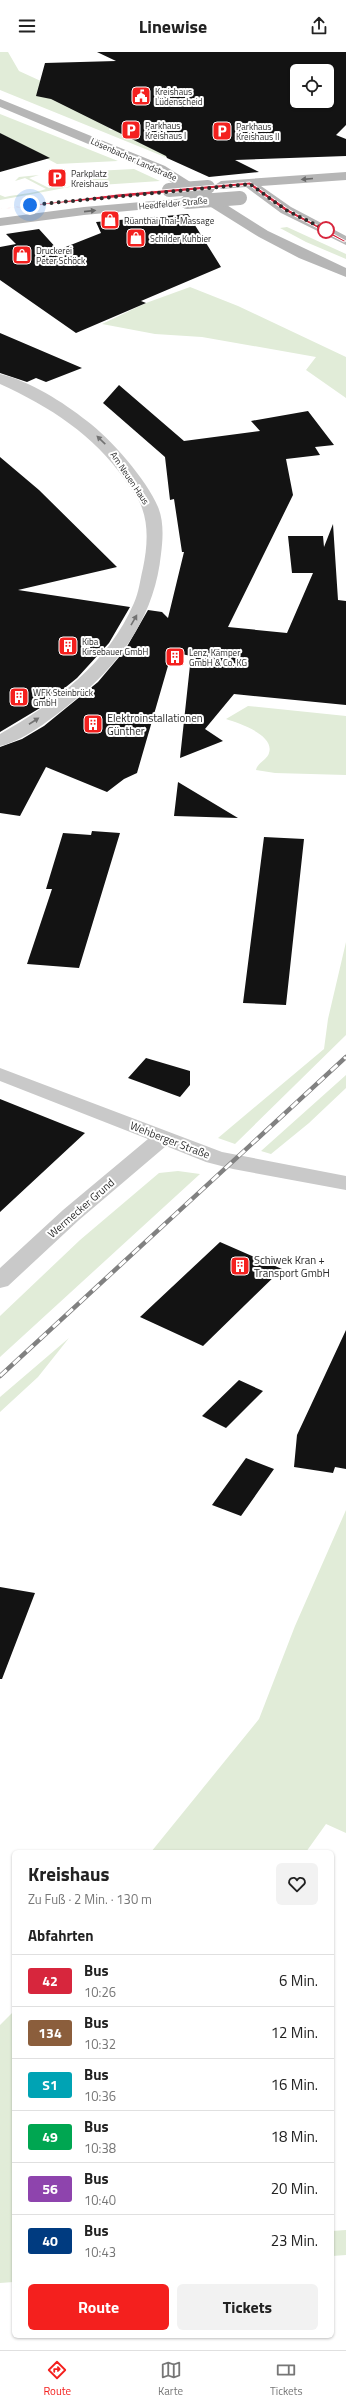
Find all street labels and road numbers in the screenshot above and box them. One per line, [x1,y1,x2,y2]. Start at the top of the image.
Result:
street label: Lösenbacher Landstraße [89,134,180,184]
street label: Heedfelder Straße [138,193,208,212]
street label: Am Neuen Haus [108,449,152,507]
street label: Wehberger Straße [128,1117,213,1163]
street label: Wermecker Grund [44,1174,118,1241]

